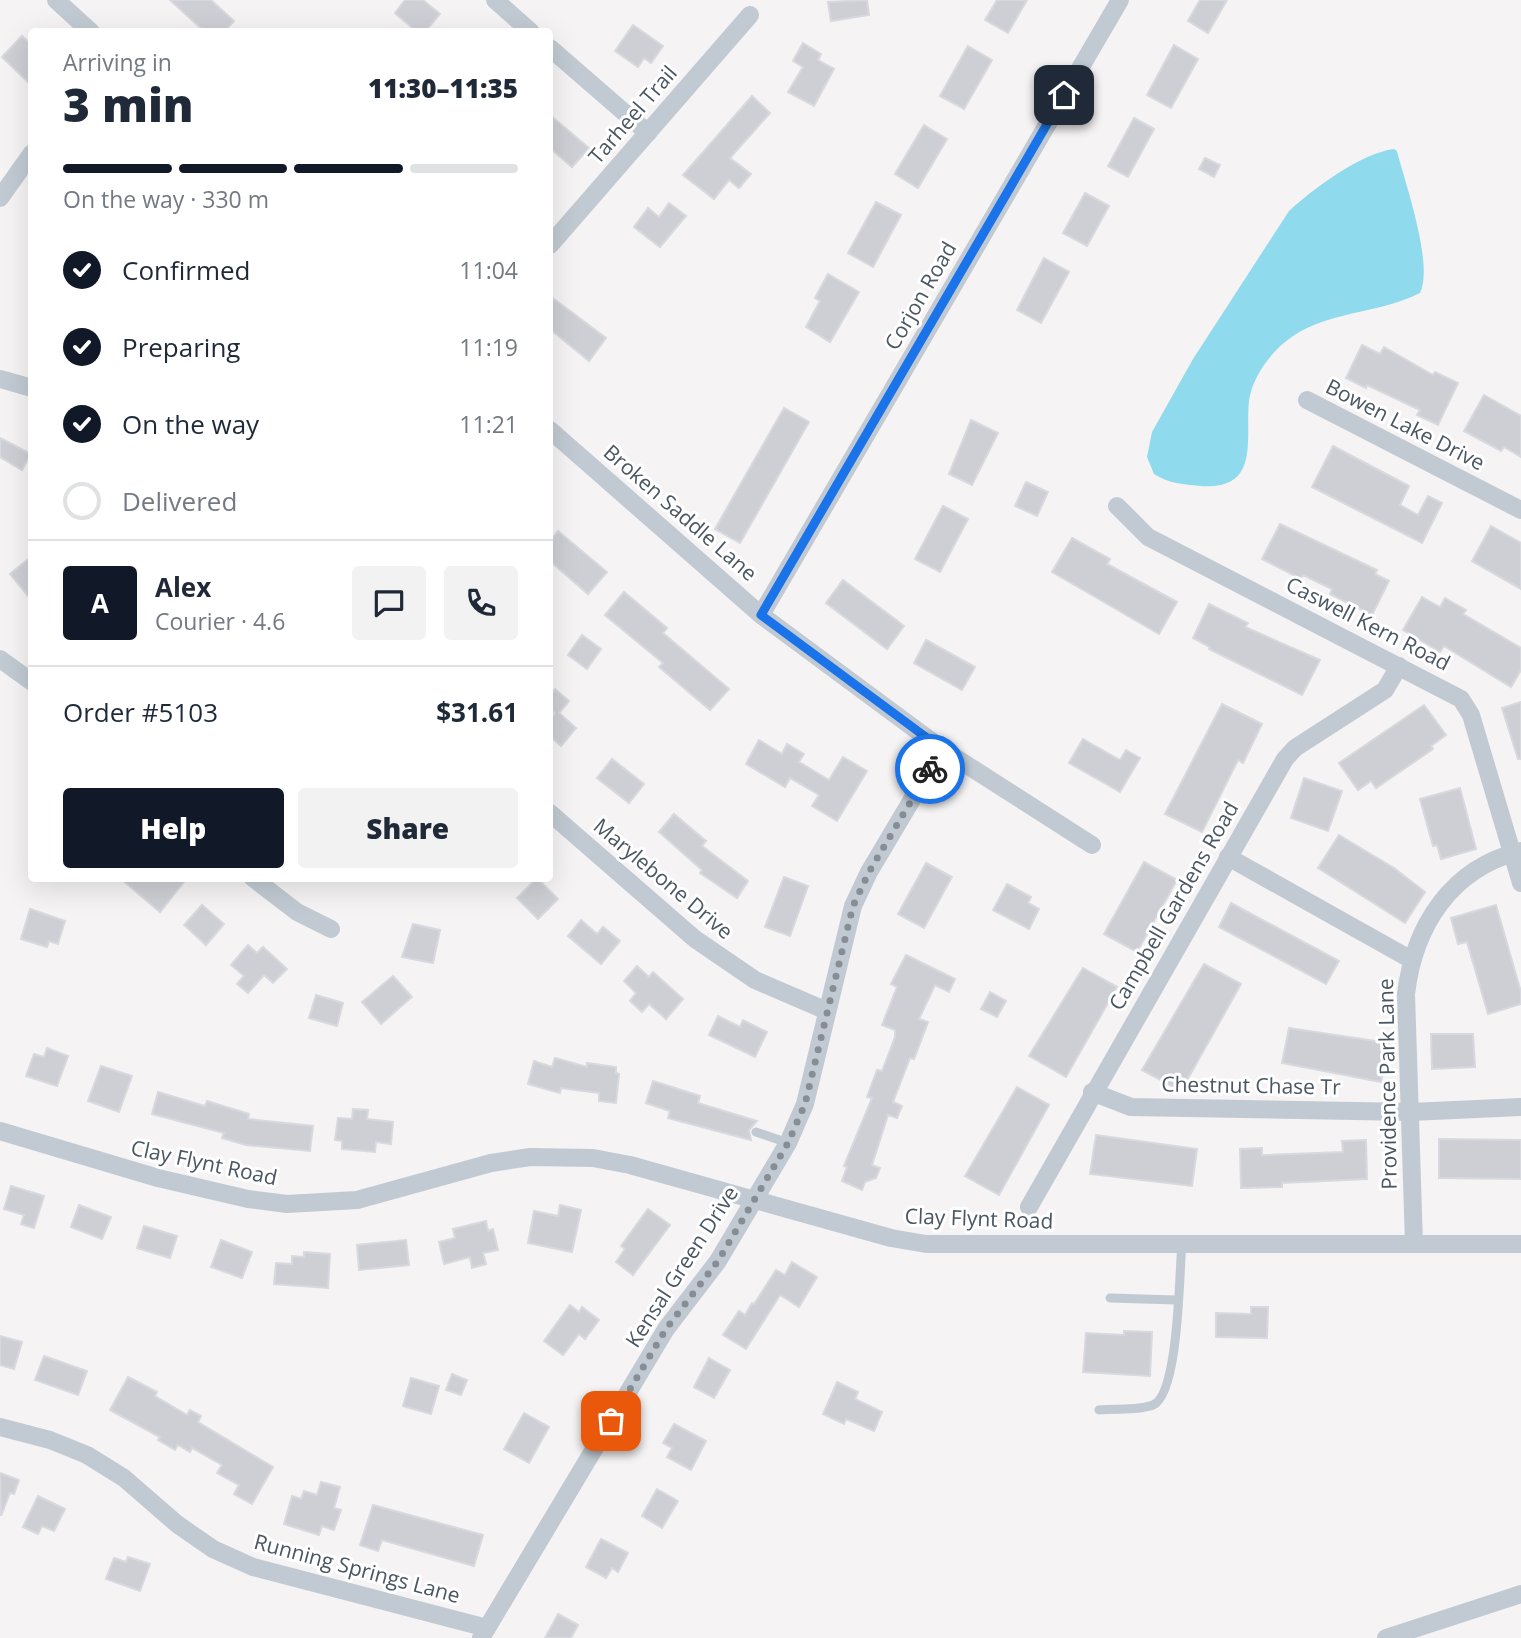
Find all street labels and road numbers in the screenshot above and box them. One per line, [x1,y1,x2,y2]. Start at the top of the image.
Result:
street label: Tarheel Trail [582,59,683,169]
street label: Corjon Road [878,236,962,355]
street label: Bowen Lake Drive [1321,372,1490,476]
street label: Broken Saddle Lane [598,438,763,587]
street label: Caswell Kern Road [1282,570,1455,677]
street label: Campbell Gardens Road [1102,796,1244,1015]
street label: Marylebone Drive [588,812,739,945]
street label: Providence Park Lane [1371,978,1403,1190]
street label: Chestnut Chase Tr [1161,1069,1341,1101]
street label: Clay Flynt Road [129,1133,280,1191]
street label: Kensal Green Drive [618,1180,744,1353]
street label: Clay Flynt Road [904,1201,1054,1235]
street label: Running Springs Lane [251,1527,463,1609]

